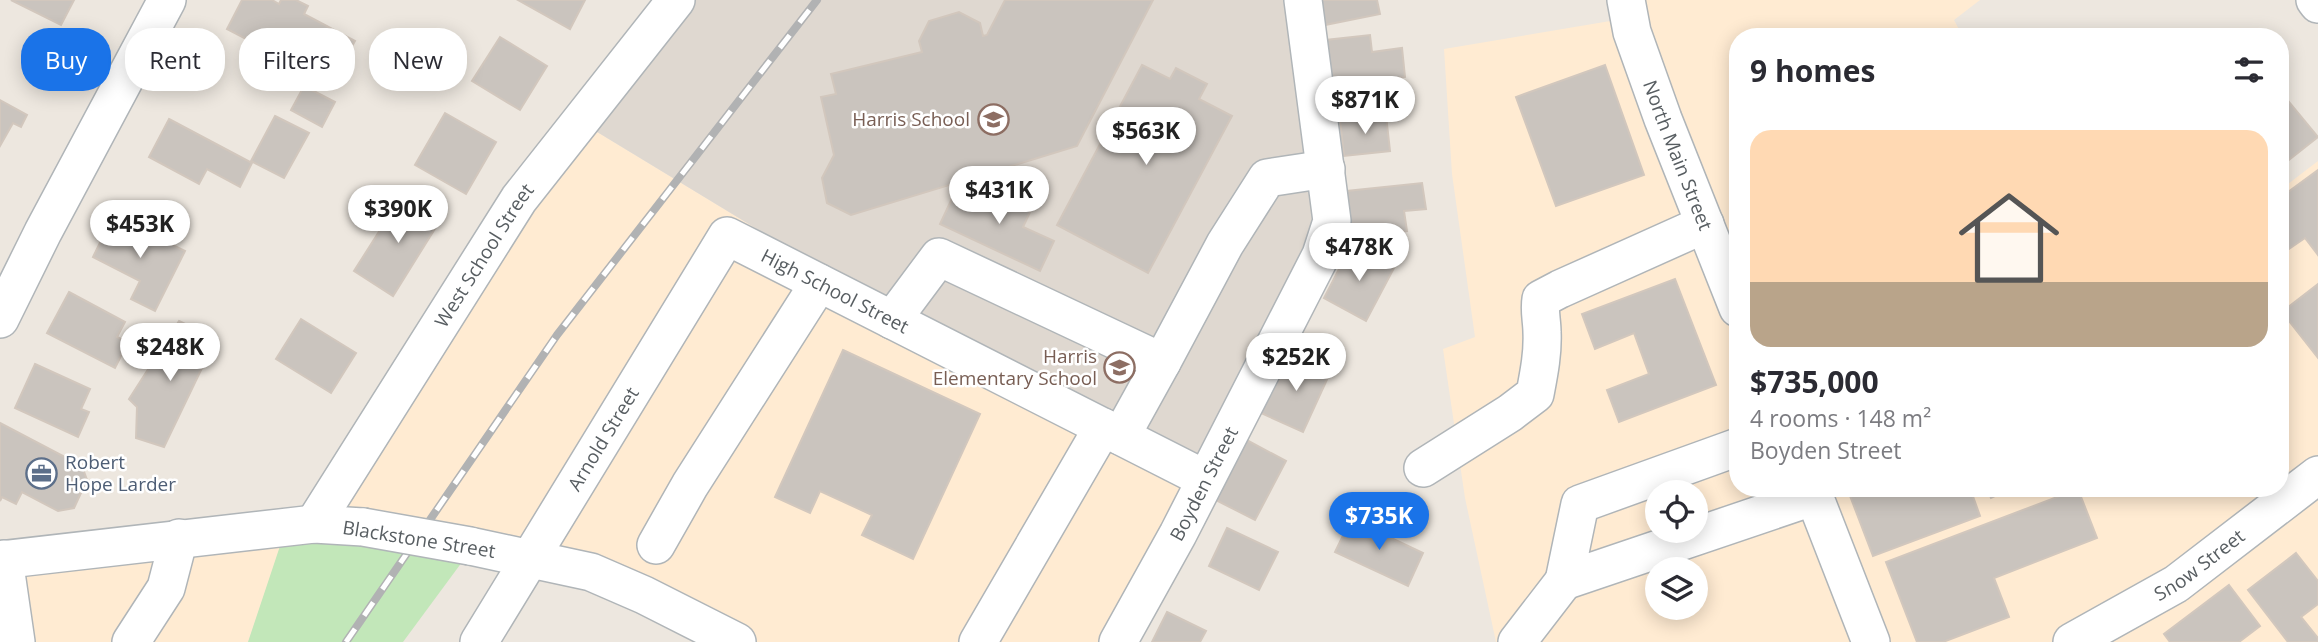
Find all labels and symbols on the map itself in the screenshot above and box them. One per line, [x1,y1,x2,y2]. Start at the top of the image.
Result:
pin: $871K [1316,76,1414,136]
street label: North Main Street [1637,77,1719,234]
school or university icon: Harris School [976,102,1010,136]
place label: Harris School [852,106,970,132]
pin: $563K [1097,108,1195,167]
pin: $431K [950,166,1048,226]
street label: West School Street [428,178,540,332]
pin: $390K [349,186,447,245]
pin: $453K [91,201,189,260]
pin: $478K [1310,224,1408,283]
street label: High School Street [757,243,914,339]
pin: $248K [121,324,219,383]
pin: $252K [1247,334,1345,393]
place label: Harris Elementary School [933,343,1097,391]
school or university icon: Harris Elementary School [1103,350,1137,384]
street label: Arnold Street [561,382,645,496]
street label: Boyden Street [1164,422,1244,546]
place label: Robert Hope Larder [65,449,176,497]
office icon: Robert Hope Larder [25,456,59,490]
pin: $735K [1330,492,1428,552]
street label: Blackstone Street [341,514,497,564]
street label: Snow Street [2149,523,2250,607]

